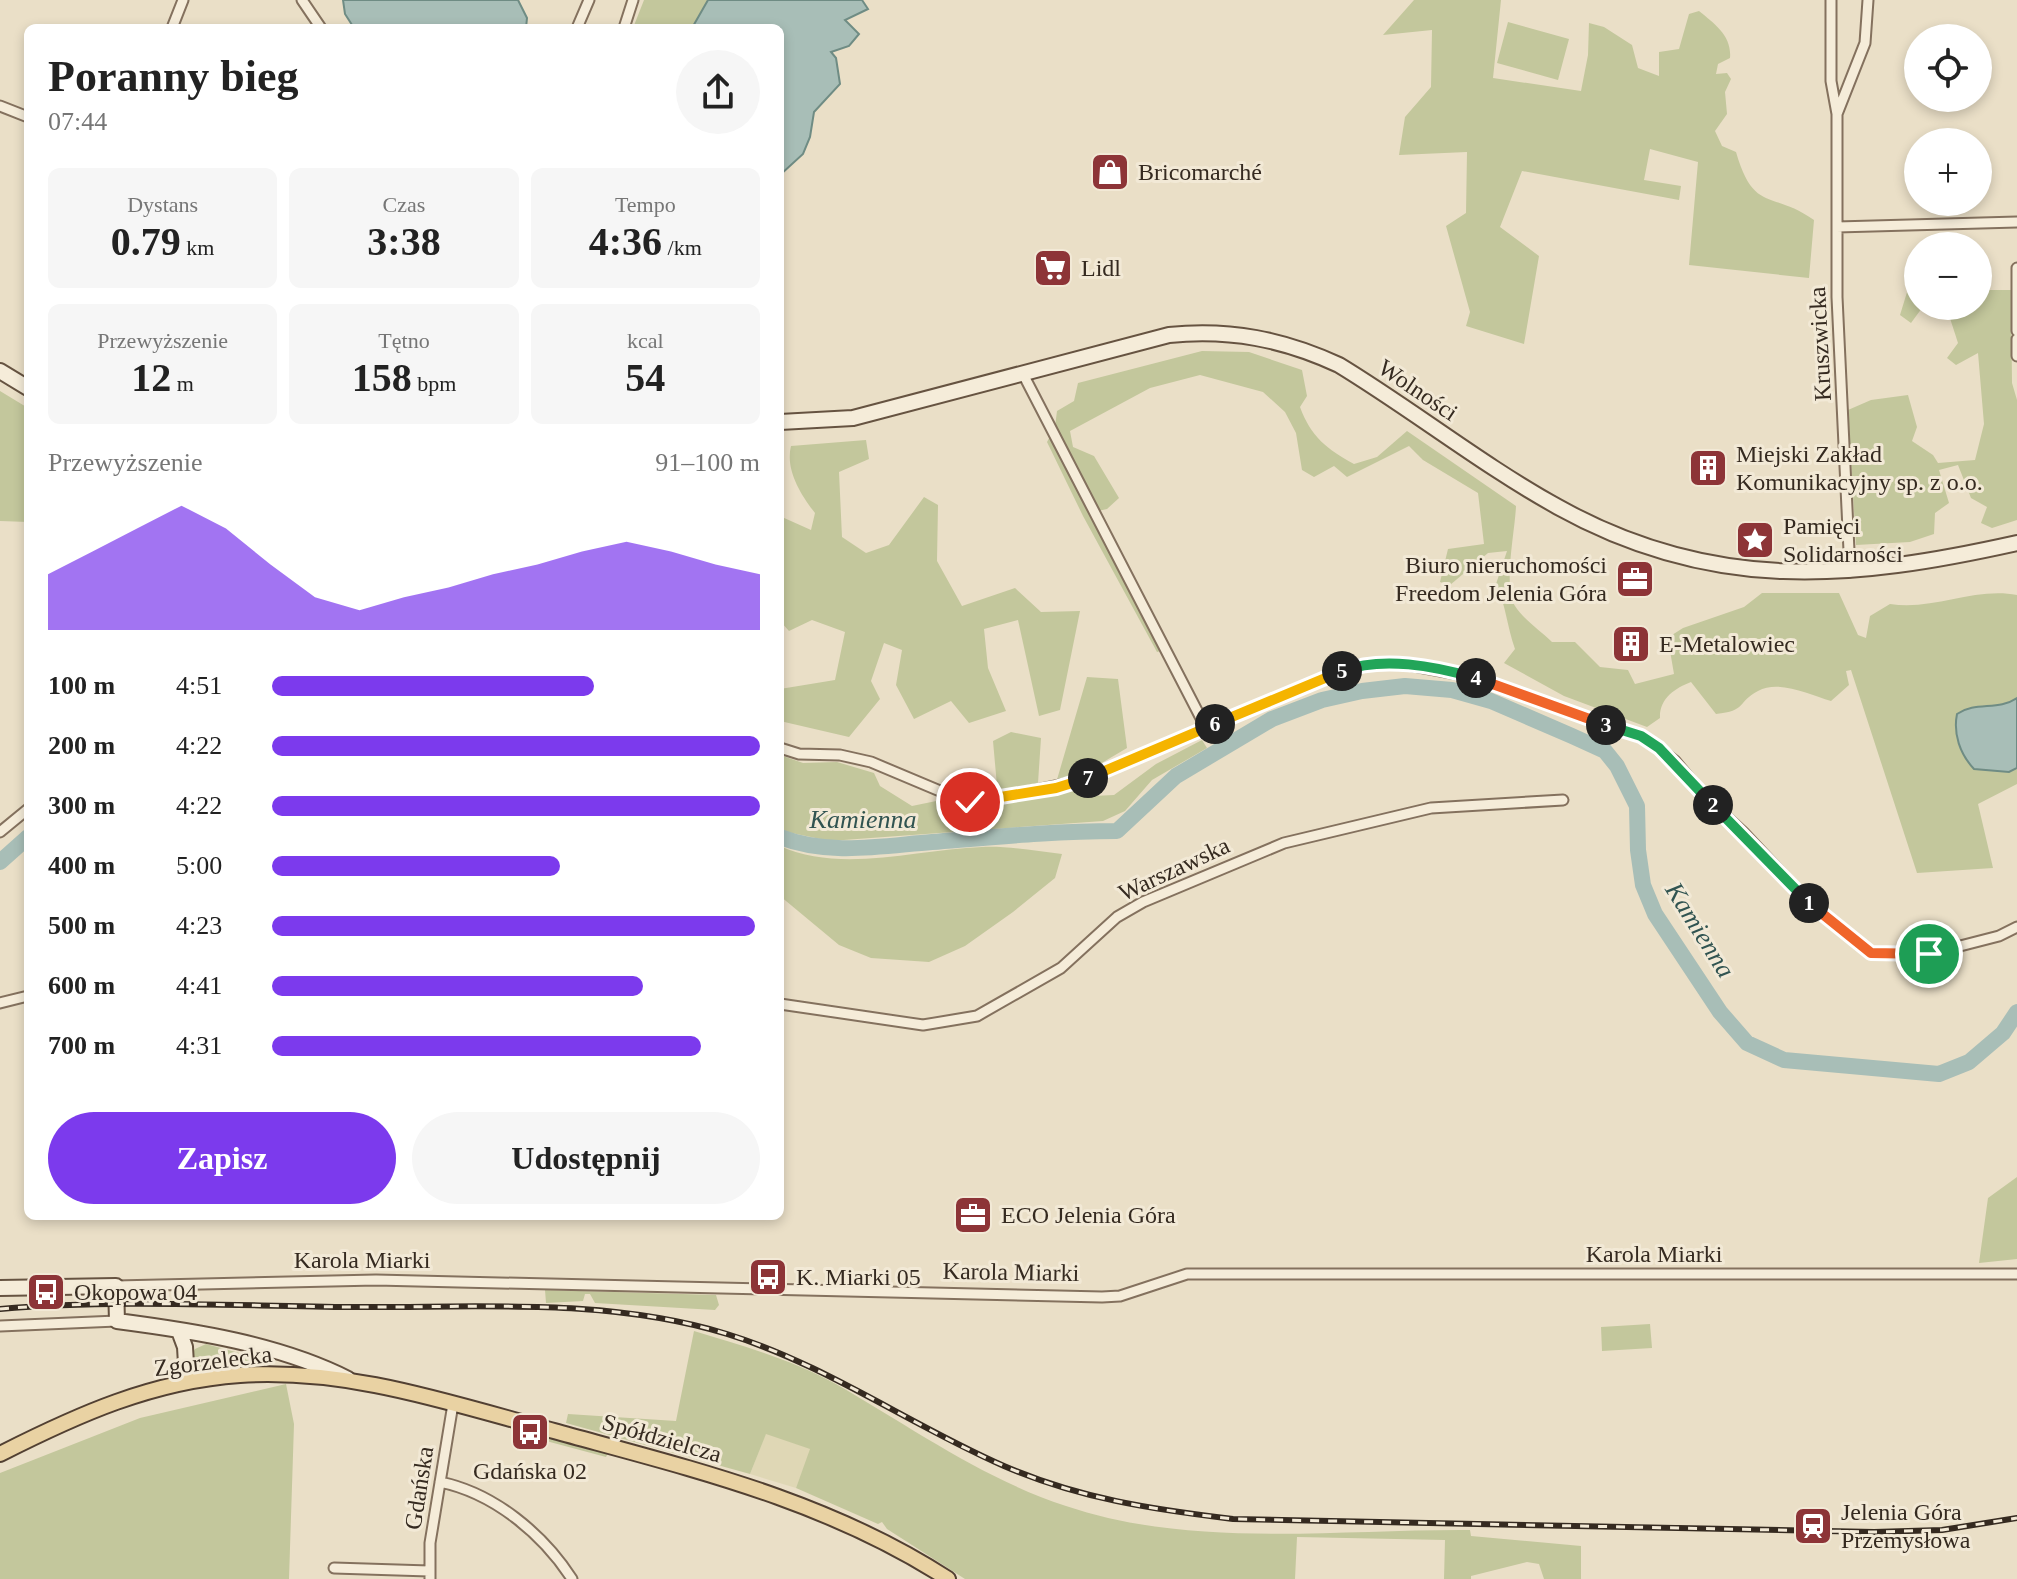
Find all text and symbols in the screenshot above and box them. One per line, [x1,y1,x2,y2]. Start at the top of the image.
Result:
map controls [1904,24,1992,320]
button: locate [1904,24,1992,112]
button: share [676,50,760,134]
text: Poranny bieg [48,52,299,101]
text: 07:44 [48,107,107,136]
button: + [1904,128,1992,216]
shop icon: Bricomarché [1089,151,1131,193]
place label: Bricomarché [1138,159,1262,185]
text: Dystans [127,192,198,217]
text: Czas [383,192,425,217]
text: Tempo [615,192,676,217]
text: 0.79 [111,219,181,264]
text: 3:38 [367,219,441,264]
text: 4:36 [589,219,662,264]
button: − [1904,232,1992,320]
text: km [181,235,214,260]
text: /km [662,235,702,260]
supermarket icon: Lidl [1032,247,1074,289]
place label: Lidl [1081,255,1121,281]
street label: Kruszwicka [1804,286,1836,402]
text: Przewyższenie [97,328,228,353]
text: Tętno [378,328,430,353]
text: kcal [627,328,664,353]
street label: Wolności [1373,354,1463,426]
text: 12 [131,355,171,400]
text: 158 [352,355,412,400]
text: 54 [625,355,665,400]
text: m [171,371,194,396]
text: bpm [412,371,456,396]
place label: Miejski Zakład Komunikacyjny sp. z o.o. [1736,441,1983,495]
building icon: Miejski Zakład Komunikacyjny sp. z o.o. [1687,447,1729,489]
text: Przewyższenie [48,448,202,477]
text: 91–100 m [655,448,760,477]
place label: Pamięci Solidarności [1783,513,1903,567]
place icon: Pamięci Solidarności [1734,519,1776,561]
place label: Biuro nieruchomości Freedom Jelenia Góra [1395,552,1607,606]
office icon: Biuro nieruchomości Freedom Jelenia Góra [1614,558,1656,600]
building icon: E-Metalowiec [1610,623,1652,665]
place label: E-Metalowiec [1659,631,1795,657]
pin: 5 [1322,651,1362,691]
text: 5 [1337,658,1348,683]
pin: 4 [1456,658,1496,698]
text: 4 [1471,665,1482,690]
text: 100 m [48,671,115,700]
text: 4:51 [176,671,222,700]
pin: 6 [1195,704,1235,744]
pin: 3 [1586,705,1626,745]
text: 6 [1210,711,1221,736]
text: 3 [1601,712,1612,737]
text: 200 m [48,731,115,760]
text: 4:22 [176,731,222,760]
pin: 7 [1068,758,1108,798]
text: 7 [1083,765,1094,790]
pin [936,768,1004,836]
icon: check [948,780,992,824]
pin: 2 [1693,785,1733,825]
text: 300 m [48,791,115,820]
text: 4:22 [176,791,222,820]
text: 2 [1708,792,1719,817]
water label: Kamienna [809,805,916,834]
street label: Warszawska [1114,832,1234,906]
text: 400 m [48,851,115,880]
text: 5:00 [176,851,222,880]
water label: Kamienna [1659,876,1741,983]
pin: 1 [1789,883,1829,923]
text: 1 [1804,890,1815,915]
text: 500 m [48,911,115,940]
text: 4:23 [176,911,222,940]
pin [1895,920,1963,988]
icon: arrive [1907,932,1951,976]
text: 600 m [48,971,115,1000]
text: 4:41 [176,971,222,1000]
text: 700 m [48,1031,115,1060]
text: 4:31 [176,1031,222,1060]
button: Zapisz [48,1112,396,1204]
button: Udostępnij [412,1112,760,1204]
office icon: ECO Jelenia Góra [952,1194,994,1236]
place label: ECO Jelenia Góra [1001,1202,1176,1228]
street label: Karola Miarki [1586,1241,1723,1267]
street label: Karola Miarki [294,1247,431,1273]
bus stop icon: K. Miarki 05 [747,1256,789,1298]
street label: Karola Miarki [942,1258,1080,1286]
place label: K. Miarki 05 [796,1264,921,1290]
bus stop icon: Okopowa 04 [25,1271,67,1313]
place label: Okopowa 04 [74,1279,197,1305]
street label: Zgorzelecka [153,1341,274,1381]
street label: Spółdzielcza [599,1409,725,1467]
bus stop icon: Gdańska 02 [509,1411,551,1453]
street label: Gdańska [400,1444,438,1532]
place label: Gdańska 02 [473,1458,587,1484]
place label: Jelenia Góra Przemysłowa [1841,1499,1971,1553]
station icon: Jelenia Góra Przemysłowa [1792,1505,1834,1547]

